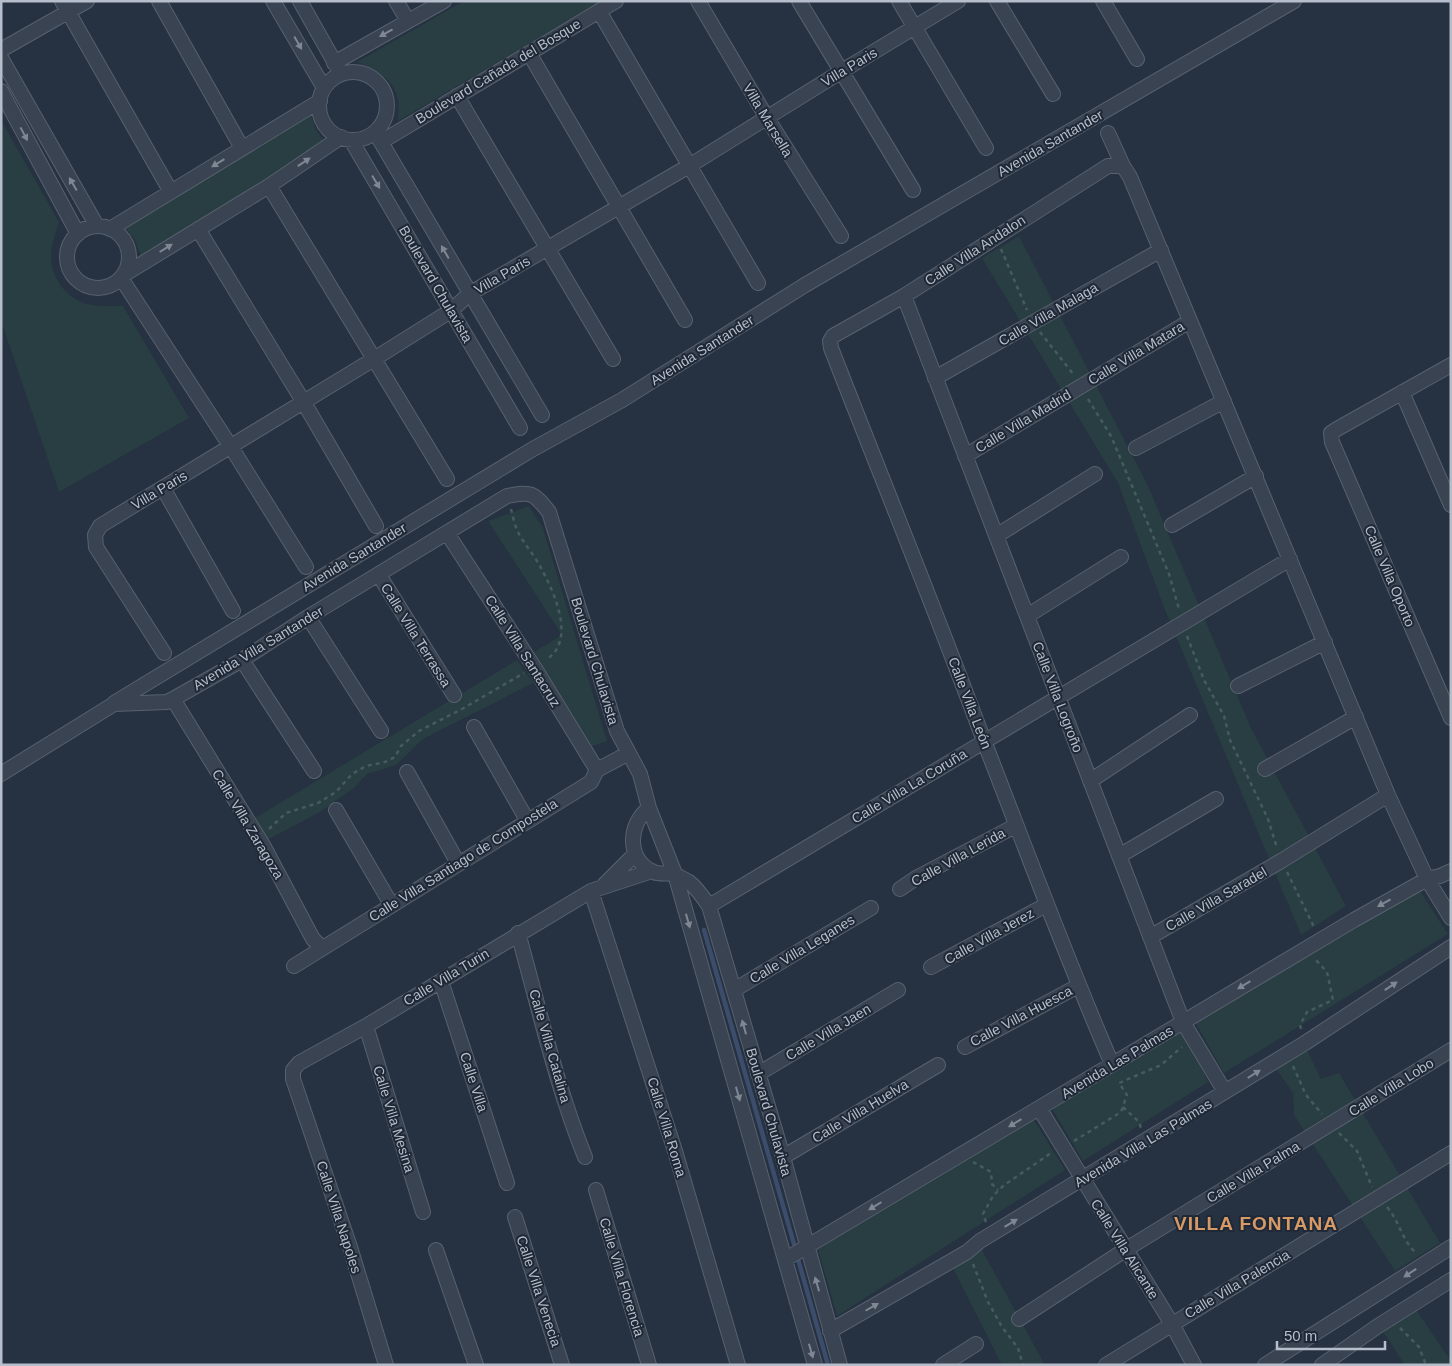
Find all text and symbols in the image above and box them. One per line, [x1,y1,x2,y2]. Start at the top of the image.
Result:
street label: Boulevard Cañada del Bosque [412,15,584,127]
one-way arrow [379,29,393,38]
one-way arrow [294,36,302,51]
street label: Villa Paris [818,44,880,90]
street label: Villa Marsella [740,80,796,160]
street label: Avenida Santander [995,106,1106,180]
one-way arrow [20,127,29,141]
one-way arrow [297,157,311,167]
one-way arrow [212,158,225,167]
one-way arrow [372,174,380,189]
one-way arrow [68,177,77,190]
street label: Calle Villa Andalon [922,212,1028,288]
street label: Boulevard Chulavista [396,223,476,345]
one-way arrow [160,243,173,253]
one-way arrow [440,245,449,258]
street label: Villa Paris [471,253,533,297]
street label: Calle Villa Malaga [996,279,1101,349]
street label: Avenida Santander [647,312,757,388]
street label: Calle Villa Matara [1085,318,1187,388]
street label: Calle Villa Madrid [972,386,1074,456]
street label: Villa Paris [128,467,190,513]
street label: Avenida Santander [299,519,409,594]
street label: Calle Villa Oporto [1361,523,1419,629]
street label: Calle Villa Terrassa [378,580,455,690]
street label: Calle Villa Santacruz [482,592,564,710]
street label: Boulevard Chulavista [568,595,622,727]
street label: Avenida Villa Santander [190,603,326,693]
street label: Calle Villa Logroño [1030,639,1087,755]
street label: Calle Villa León [945,655,995,751]
street label: Calle Villa La Coruña [849,745,970,827]
street label: Calle Villa Zaragoza [209,766,287,882]
street label: Calle Villa Santiago de Compostela [366,795,560,925]
street label: Calle Villa Lerida [908,824,1008,889]
street label: Calle Villa Saradel [1163,864,1269,934]
one-way arrow [1377,899,1392,907]
street label: Calle Villa Jerez [941,905,1037,967]
street label: Calle Villa Leganes [747,911,857,987]
one-way arrow [685,914,693,929]
street label: Calle Villa Turin [400,945,492,1009]
one-way arrow [1238,981,1251,990]
one-way arrow [1384,981,1398,991]
street label: Calle Villa Huesca [967,982,1075,1050]
street label: Calle Villa Catalina [526,987,574,1105]
street label: Calle Villa Jaen [783,1000,873,1064]
one-way arrow [740,1019,748,1034]
street label: Avenida Las Palmas [1058,1022,1176,1102]
street label: Boulevard Chulavista [743,1046,795,1178]
street label: Calle Villa [457,1050,491,1114]
street label: Calle Villa Lobo [1346,1054,1437,1119]
street label: Calle Villa Mesina [370,1064,418,1175]
one-way arrow [1248,1069,1261,1079]
street label: Calle Villa Roma [644,1075,690,1179]
street label: Calle Villa Huelva [809,1076,911,1146]
one-way arrow [735,1086,743,1101]
street label: Avenida Villa Las Palmas [1071,1096,1215,1190]
one-way arrow [1008,1118,1021,1127]
street label: Calle Villa Palma [1204,1138,1303,1206]
street label: Calle Villa Napoles [313,1159,365,1275]
street label: Calle Villa Alicante [1088,1196,1162,1302]
one-way arrow [869,1201,882,1210]
district label: VILLA FONTANA [1174,1213,1338,1234]
street label: Calle Villa Florencia [596,1216,648,1339]
one-way arrow [1005,1218,1018,1227]
street label: Calle Villa Venecia [514,1234,565,1349]
street label: Calle Villa Palencia [1182,1246,1293,1322]
one-way arrow [1403,1268,1416,1277]
one-way arrow [813,1277,821,1292]
one-way arrow [866,1302,879,1311]
scale bar [1277,1318,1384,1350]
text: 50 m [1284,1327,1317,1344]
one-way arrow [808,1344,816,1359]

